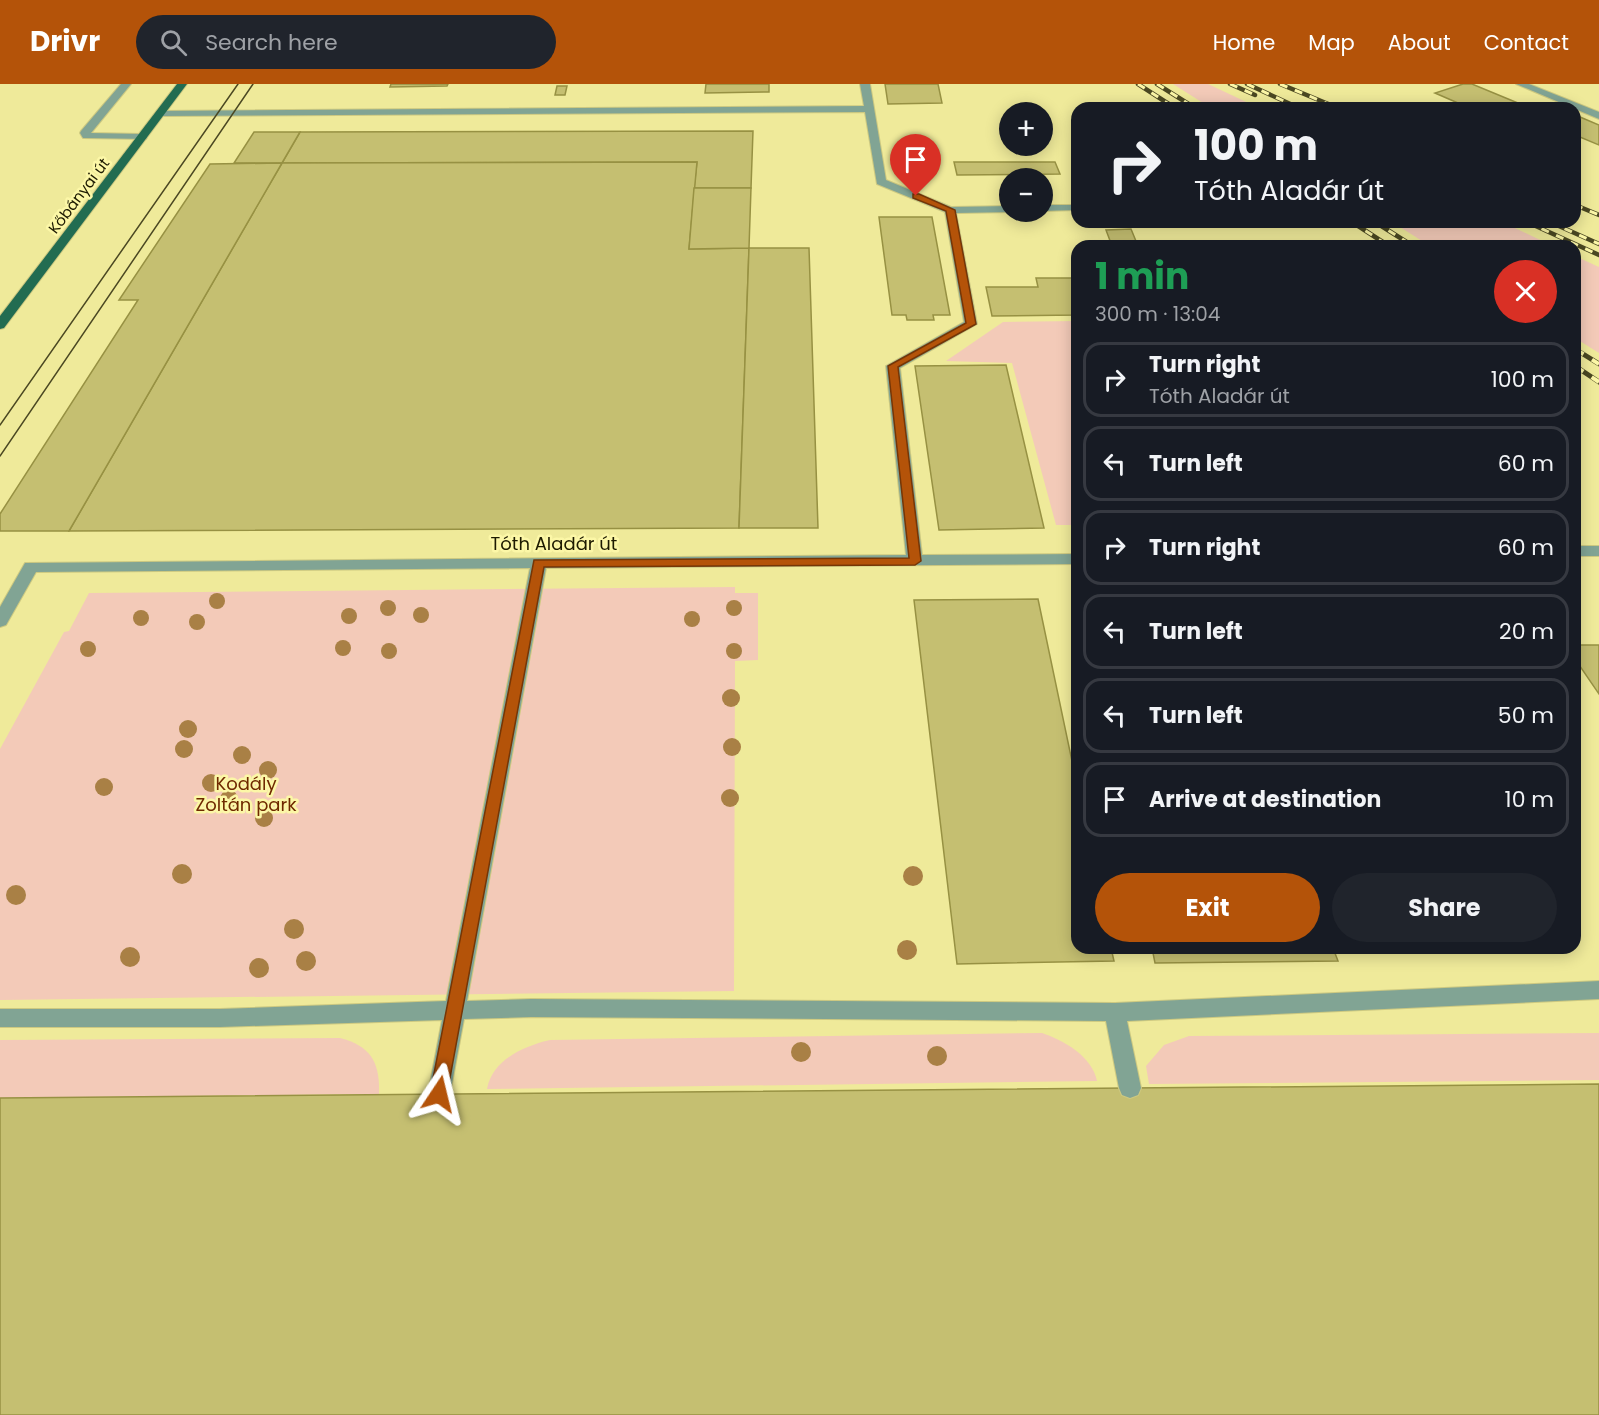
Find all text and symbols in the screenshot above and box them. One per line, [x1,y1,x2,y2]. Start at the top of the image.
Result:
search box [136,15,556,69]
text: Drivr [30,22,100,61]
icon: search [157,26,190,59]
text: Search here [205,27,338,58]
text: Home [1213,28,1275,57]
text: Map [1308,28,1355,57]
text: About [1388,28,1451,57]
text: Contact [1484,28,1569,57]
map controls [999,102,1053,222]
button: + [999,102,1053,156]
text: 100 m [1194,116,1318,175]
icon: right [1095,126,1173,204]
pin [890,134,941,196]
icon: arrive [899,143,932,176]
street label: Kőbányai út [43,154,114,238]
button: − [999,168,1053,222]
text: Tóth Aladár út [1194,172,1384,209]
text: 1 min [1095,251,1189,302]
button: close [1494,260,1557,323]
text: 300 m · 13:04 [1095,300,1220,328]
text: Turn right [1149,349,1260,380]
icon: right [1098,363,1131,396]
text: 100 m [1491,364,1554,395]
text: Tóth Aladár út [1149,382,1290,410]
icon: left [1098,447,1131,480]
text: Turn left [1149,448,1243,479]
text: 60 m [1498,448,1554,479]
street label: Tóth Aladár út [491,531,617,556]
icon: right [1098,531,1131,564]
text: Turn right [1149,532,1260,563]
text: 60 m [1498,532,1554,563]
icon: left [1098,615,1131,648]
text: Turn left [1149,616,1243,647]
text: 20 m [1499,616,1554,647]
icon: left [1098,699,1131,732]
text: Turn left [1149,700,1243,731]
text: 50 m [1498,700,1554,731]
park label: Kodály Zoltán park [195,771,297,817]
icon: arrive [1098,783,1131,816]
text: Arrive at destination [1149,784,1381,815]
text: 10 m [1505,784,1554,815]
button: Exit [1095,873,1320,942]
button: Share [1332,873,1557,942]
position arrow [407,1062,471,1126]

